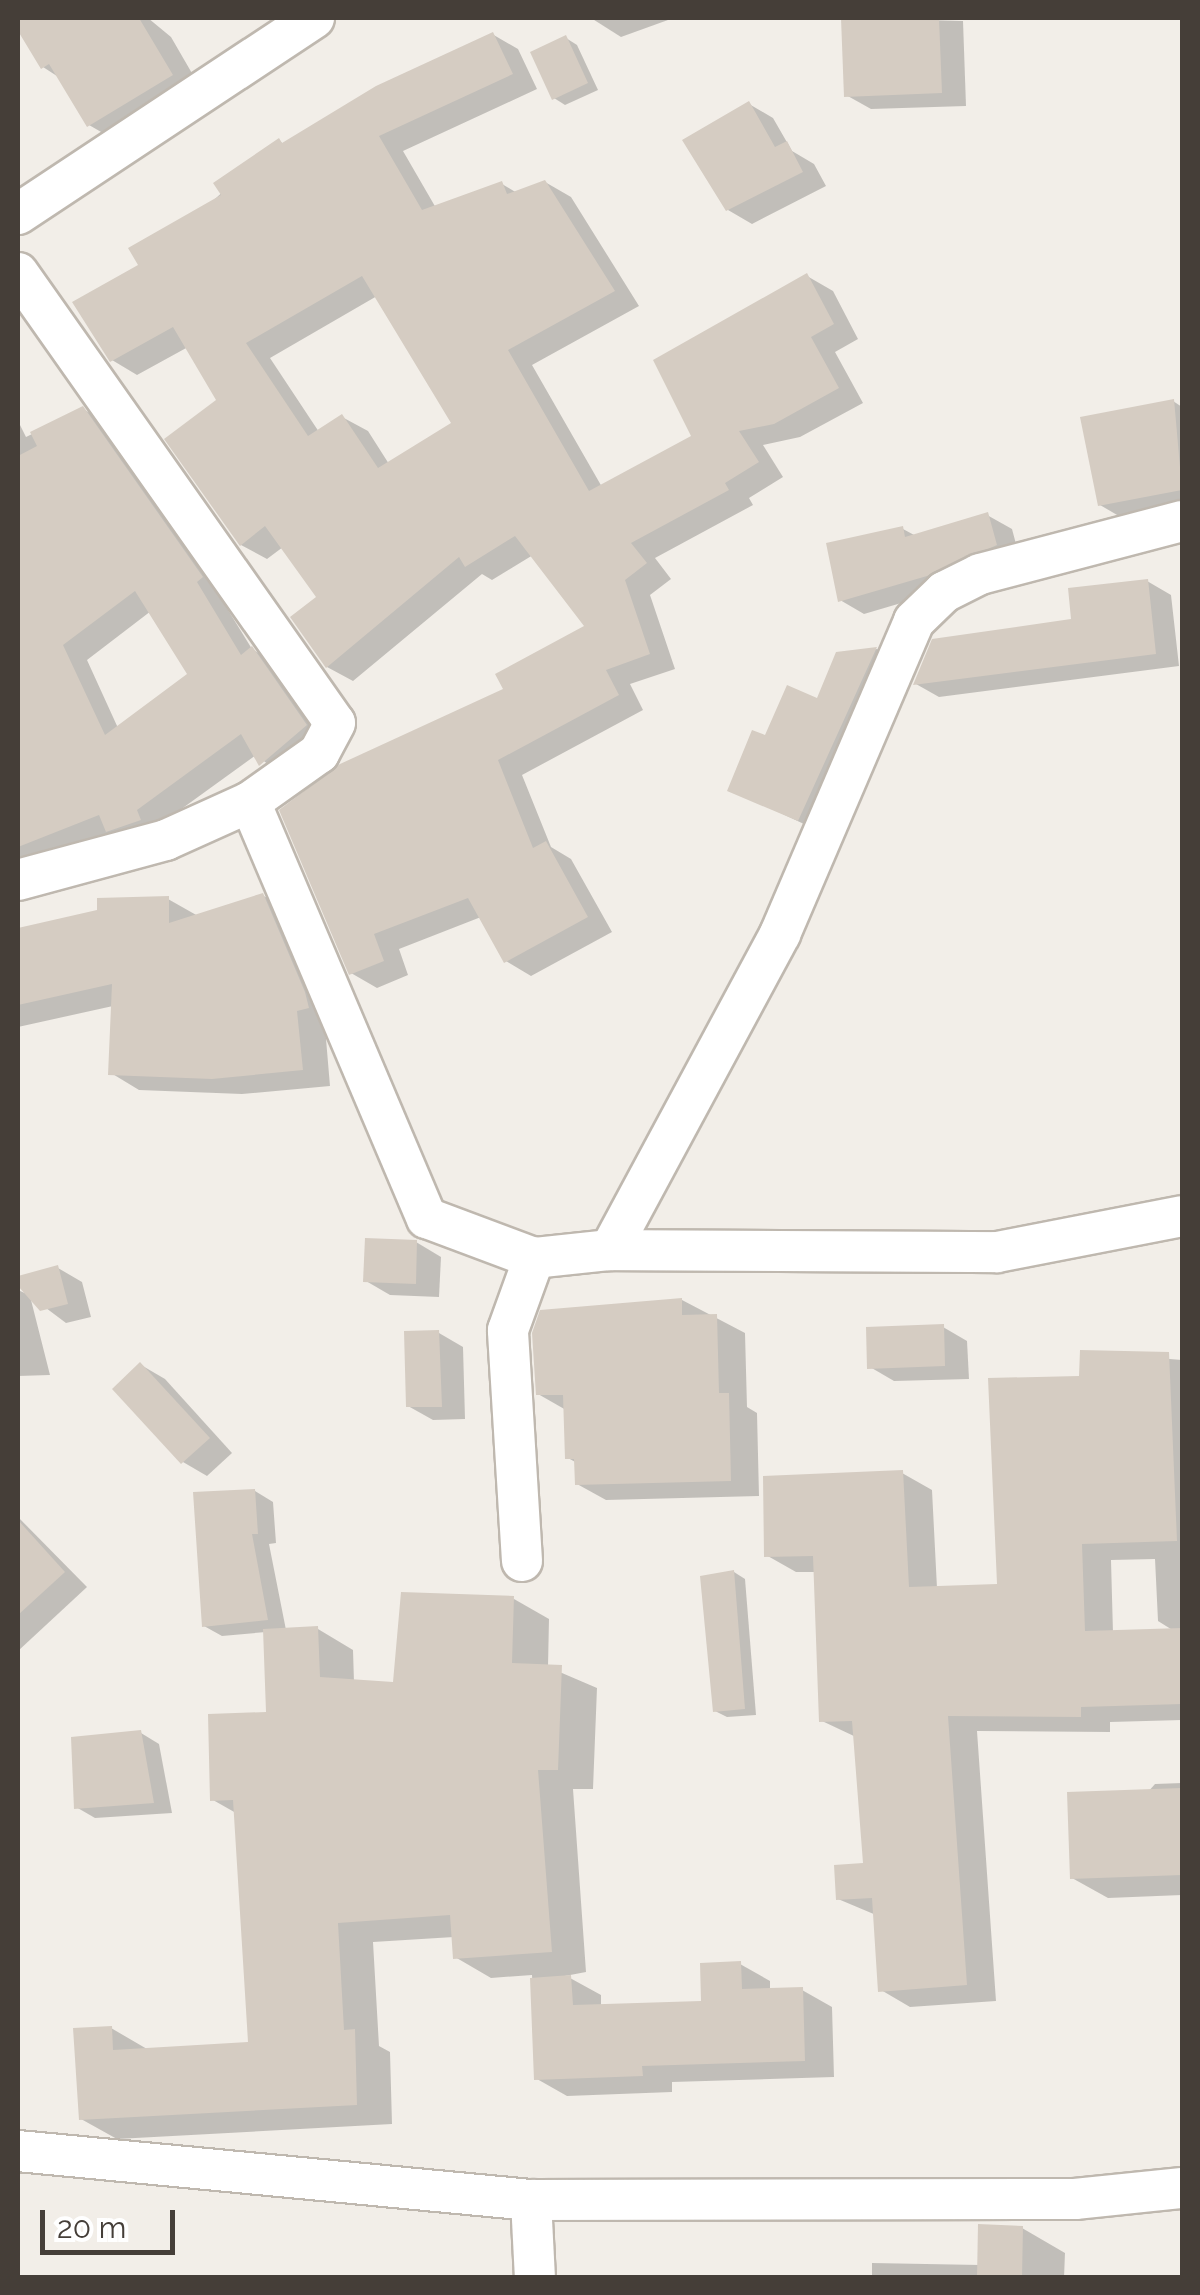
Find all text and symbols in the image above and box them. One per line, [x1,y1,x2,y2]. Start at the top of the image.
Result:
scale bar [45,2190,180,2252]
text: 20 m [57,2210,126,2245]

